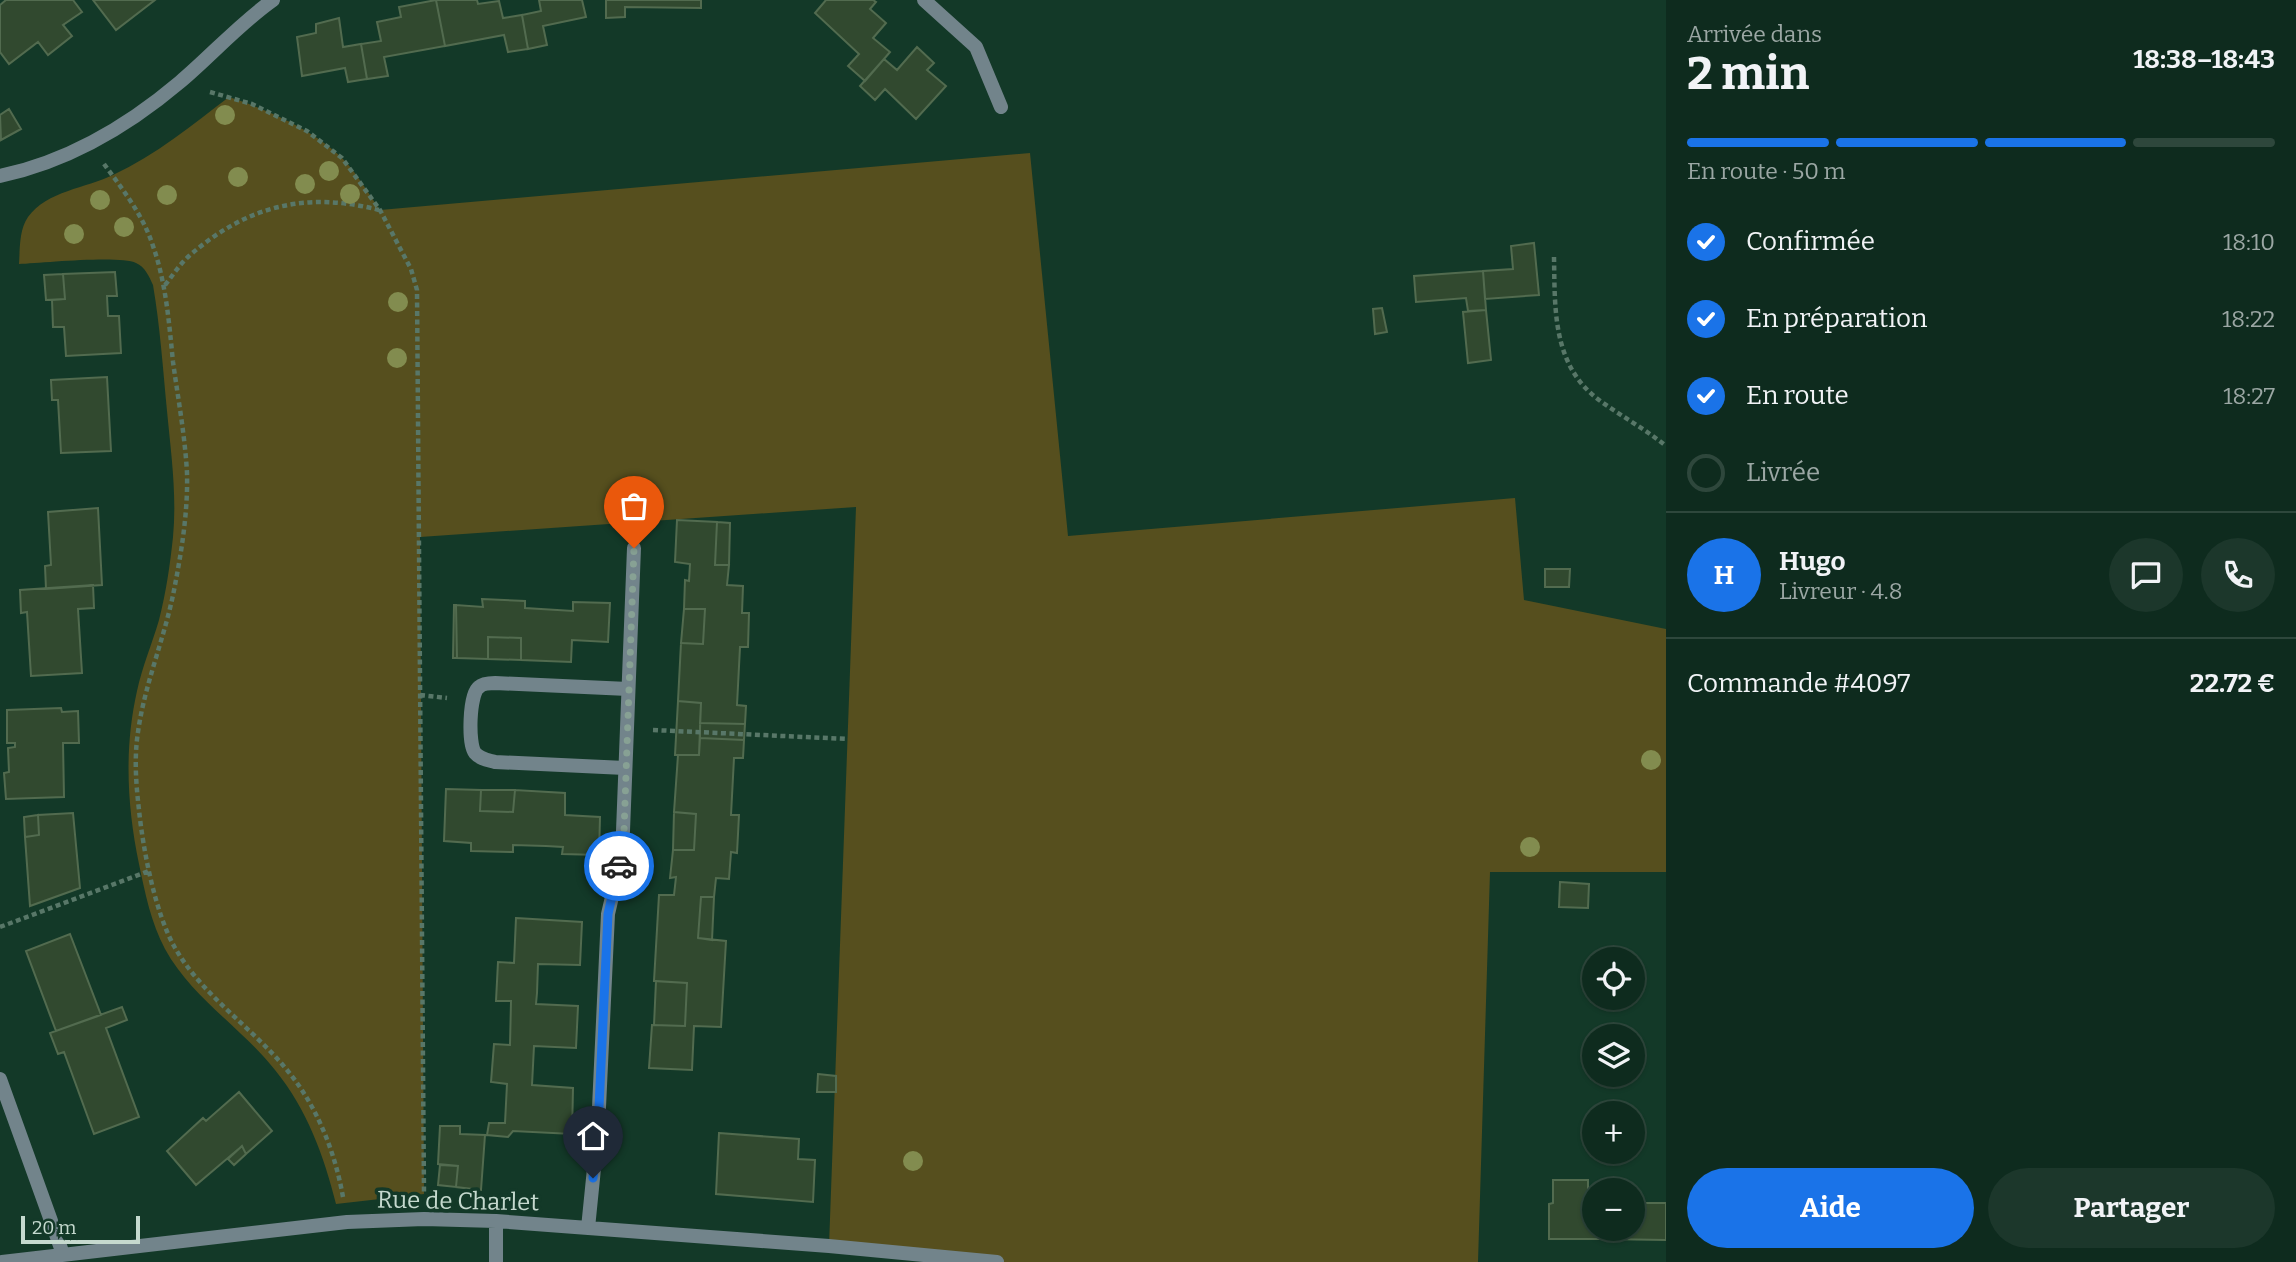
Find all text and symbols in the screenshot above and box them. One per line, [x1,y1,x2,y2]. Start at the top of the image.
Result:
text: Arrivée dans [1687,20,1822,48]
text: 18:38–18:43 [2133,44,2275,75]
text: 2 min [1687,46,1809,101]
text: En route · 50 m [1687,157,1846,185]
icon: check [1687,223,1725,261]
text: Confirmée [1746,226,1875,257]
text: 18:10 [2223,228,2275,256]
icon: check [1687,300,1725,338]
text: En préparation [1746,303,1927,334]
text: 18:22 [2222,305,2275,333]
icon: check [1687,377,1725,415]
text: En route [1746,380,1849,411]
text: 18:27 [2223,382,2275,410]
text: Livrée [1746,457,1820,488]
pin [604,476,664,548]
icon: bag [615,487,653,525]
button: chat [2109,538,2183,612]
button: phone [2201,538,2275,612]
text: Hugo [1779,546,1845,577]
text: H [1714,560,1734,591]
text: Livreur · 4.8 [1779,577,1903,605]
text: Commande #4097 [1687,668,1910,699]
text: 22.72 € [2190,668,2275,699]
courier [584,831,654,901]
icon: car [600,847,638,885]
map controls [1582,947,1645,1241]
button: locate [1582,947,1645,1010]
button: layers [1582,1024,1645,1087]
button: + [1582,1101,1645,1164]
pin [563,1106,623,1178]
icon: home [574,1117,612,1155]
button: Aide [1687,1168,1974,1248]
button: Partager [1988,1168,2275,1248]
button: − [1582,1178,1645,1241]
street label: Rue de Charlet [377,1186,540,1216]
scale bar [21,1213,140,1245]
text: 20 m [32,1216,76,1239]

